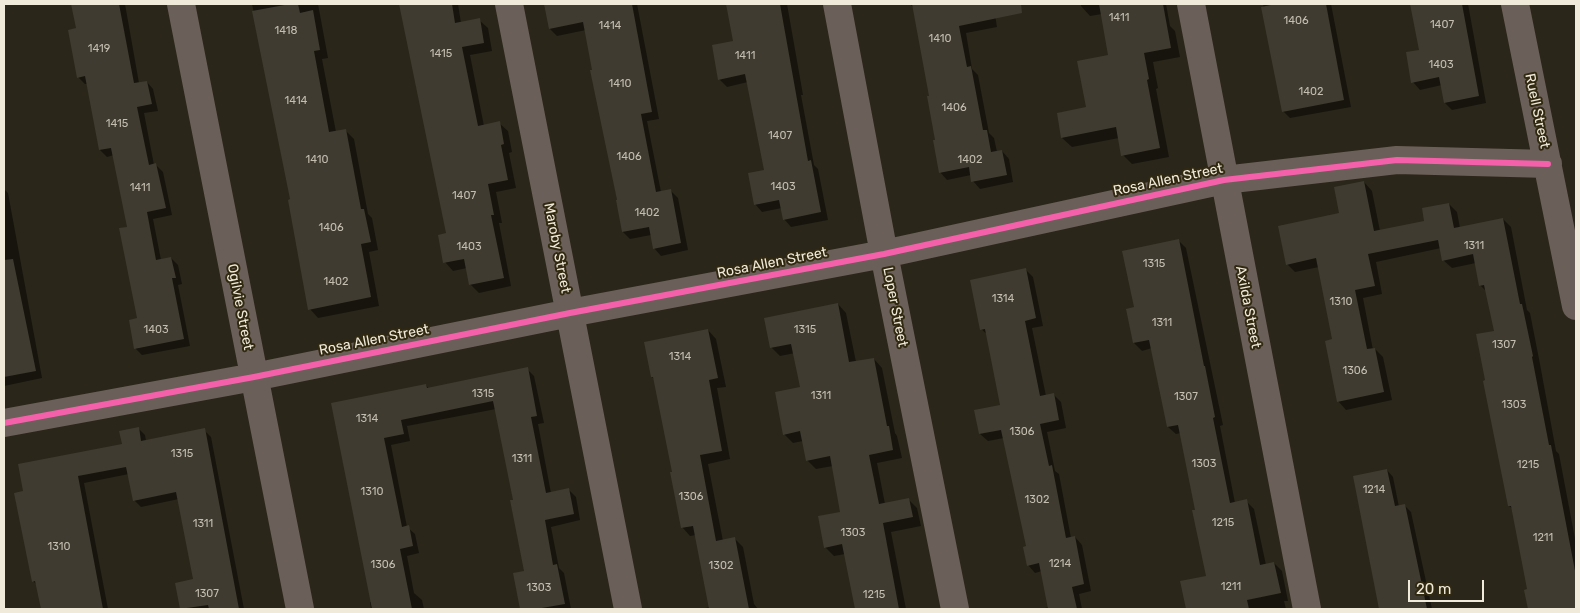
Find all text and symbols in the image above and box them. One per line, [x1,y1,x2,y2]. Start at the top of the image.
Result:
house number: 1411 [1109,11,1129,25]
house number: 1406 [1283,14,1309,28]
house number: 1407 [1430,18,1454,32]
house number: 1414 [599,19,621,33]
house number: 1418 [274,24,298,38]
house number: 1410 [928,32,952,46]
house number: 1419 [88,42,110,56]
house number: 1415 [430,47,452,61]
house number: 1411 [735,49,755,63]
house number: 1403 [1428,58,1454,72]
street label: Ruell Street [1521,72,1553,150]
house number: 1410 [608,77,632,91]
house number: 1402 [1299,85,1323,99]
house number: 1414 [285,94,307,108]
house number: 1406 [941,101,967,115]
house number: 1415 [106,117,128,131]
house number: 1407 [768,129,792,143]
house number: 1406 [616,150,642,164]
house number: 1410 [305,153,329,167]
house number: 1402 [958,153,982,167]
street label: Rosa Allen Street [1112,160,1224,200]
house number: 1403 [770,180,796,194]
house number: 1411 [130,181,150,195]
house number: 1407 [452,189,476,203]
street label: Maroby Street [540,201,574,295]
house number: 1402 [635,206,659,220]
house number: 1406 [318,221,344,235]
house number: 1311 [1464,239,1484,253]
house number: 1403 [456,240,482,254]
street label: Rosa Allen Street [716,244,828,282]
house number: 1315 [1143,257,1165,271]
street label: Ogilvie Street [223,262,257,352]
street label: Axilda Street [1232,264,1264,350]
street label: Loper Street [879,266,911,348]
house number: 1402 [324,275,348,289]
house number: 1314 [992,292,1014,306]
house number: 1310 [1330,295,1352,309]
house number: 1311 [1152,316,1172,330]
street label: Rosa Allen Street [318,321,430,359]
house number: 1403 [143,323,169,337]
house number: 1315 [794,323,816,337]
house number: 1307 [1492,338,1516,352]
house number: 1314 [669,350,691,364]
house number: 1306 [1343,364,1367,378]
house number: 1315 [472,387,494,401]
house number: 1311 [811,389,831,403]
house number: 1307 [1174,390,1198,404]
house number: 1303 [1502,398,1526,412]
house number: 1314 [356,412,378,426]
house number: 1306 [1010,425,1034,439]
house number: 1315 [171,447,193,461]
house number: 1311 [512,452,532,466]
house number: 1303 [1192,457,1216,471]
house number: 1215 [1517,458,1539,472]
house number: 1214 [1363,483,1385,497]
house number: 1310 [361,485,383,499]
house number: 1306 [679,490,703,504]
house number: 1302 [1025,493,1049,507]
house number: 1215 [1212,516,1234,530]
house number: 1311 [193,517,213,531]
house number: 1303 [841,526,865,540]
house number: 1211 [1533,531,1553,545]
house number: 1310 [48,540,70,554]
house number: 1214 [1049,557,1071,571]
house number: 1306 [371,558,395,572]
house number: 1302 [709,559,733,573]
scale bar [1410,570,1486,602]
house number: 1211 [1221,580,1241,594]
text: 20 m [1416,580,1451,598]
house number: 1303 [527,581,551,595]
house number: 1307 [195,587,219,601]
house number: 1215 [863,588,885,602]

